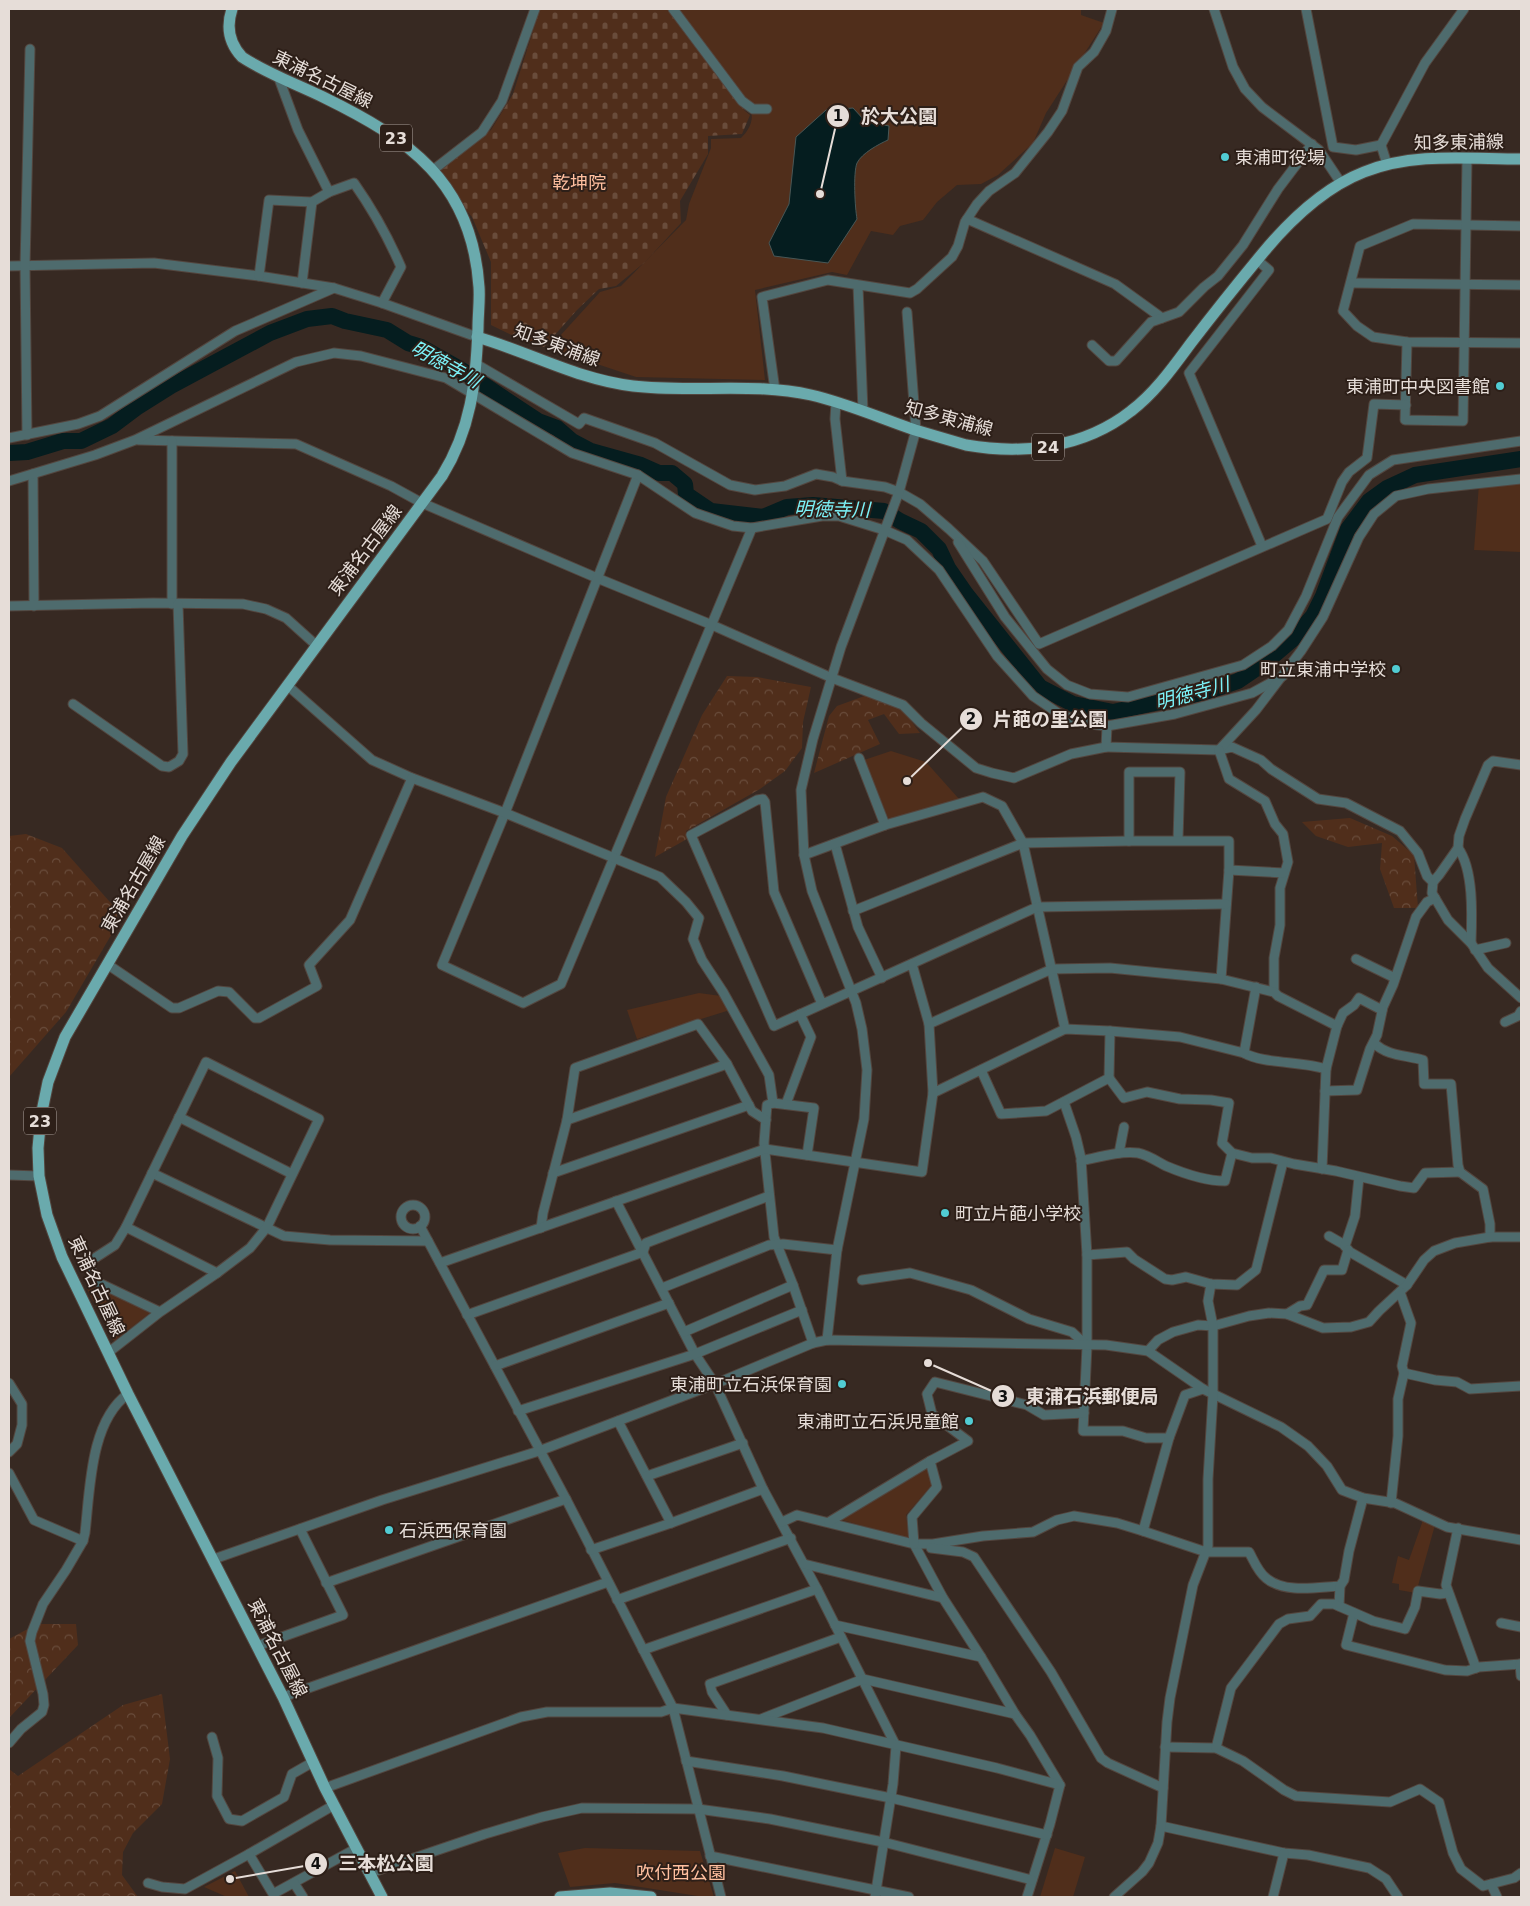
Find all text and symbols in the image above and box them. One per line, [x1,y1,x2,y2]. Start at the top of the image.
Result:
street label: 東浦名古屋線 [270,46,376,112]
callout: 於大公園 [826,99,947,133]
text: 於大公園 [861,105,937,127]
text: 1 [833,107,843,125]
road number: 23 [380,125,412,152]
street label: 知多東浦線 [1414,131,1504,153]
place label: 東浦町役場 [1235,147,1325,168]
marker: 東浦町役場 [1219,151,1231,163]
park label: 乾坤院 [552,172,606,193]
street label: 知多東浦線 [511,320,603,370]
water label: 明徳寺川 [407,336,486,393]
place label: 東浦町中央図書館 [1346,376,1490,397]
marker: 東浦町中央図書館 [1494,380,1506,392]
street label: 知多東浦線 [903,396,995,440]
road number: 24 [1032,434,1064,461]
water label: 明徳寺川 [794,497,872,521]
street label: 東浦名古屋線 [324,501,406,599]
place label: 町立東浦中学校 [1260,659,1386,680]
marker: 町立東浦中学校 [1390,663,1402,675]
water label: 明徳寺川 [1152,672,1233,713]
callout: 片葩の里公園 [958,702,1117,736]
text: 片葩の里公園 [993,708,1107,730]
text: 2 [966,710,976,728]
street label: 東浦名古屋線 [97,832,169,936]
road number: 23 [24,1108,56,1134]
place label: 町立片葩小学校 [955,1203,1081,1224]
marker: 町立片葩小学校 [939,1207,951,1219]
street label: 東浦名古屋線 [65,1233,129,1339]
place label: 東浦町立石浜保育園 [670,1374,832,1395]
marker: 東浦町立石浜保育園 [836,1378,848,1390]
callout: 東浦石浜郵便局 [990,1379,1168,1413]
text: 東浦石浜郵便局 [1025,1385,1159,1407]
text: 3 [998,1388,1008,1406]
place label: 東浦町立石浜児童館 [797,1411,959,1432]
marker: 東浦町立石浜児童館 [963,1415,975,1427]
place label: 石浜西保育園 [399,1520,507,1541]
marker: 石浜西保育園 [383,1524,395,1536]
street label: 東浦名古屋線 [244,1595,312,1701]
callout: 三本松公園 [303,1847,443,1881]
text: 三本松公園 [338,1852,434,1874]
text: 4 [311,1855,321,1873]
park label: 吹付西公園 [636,1862,726,1883]

